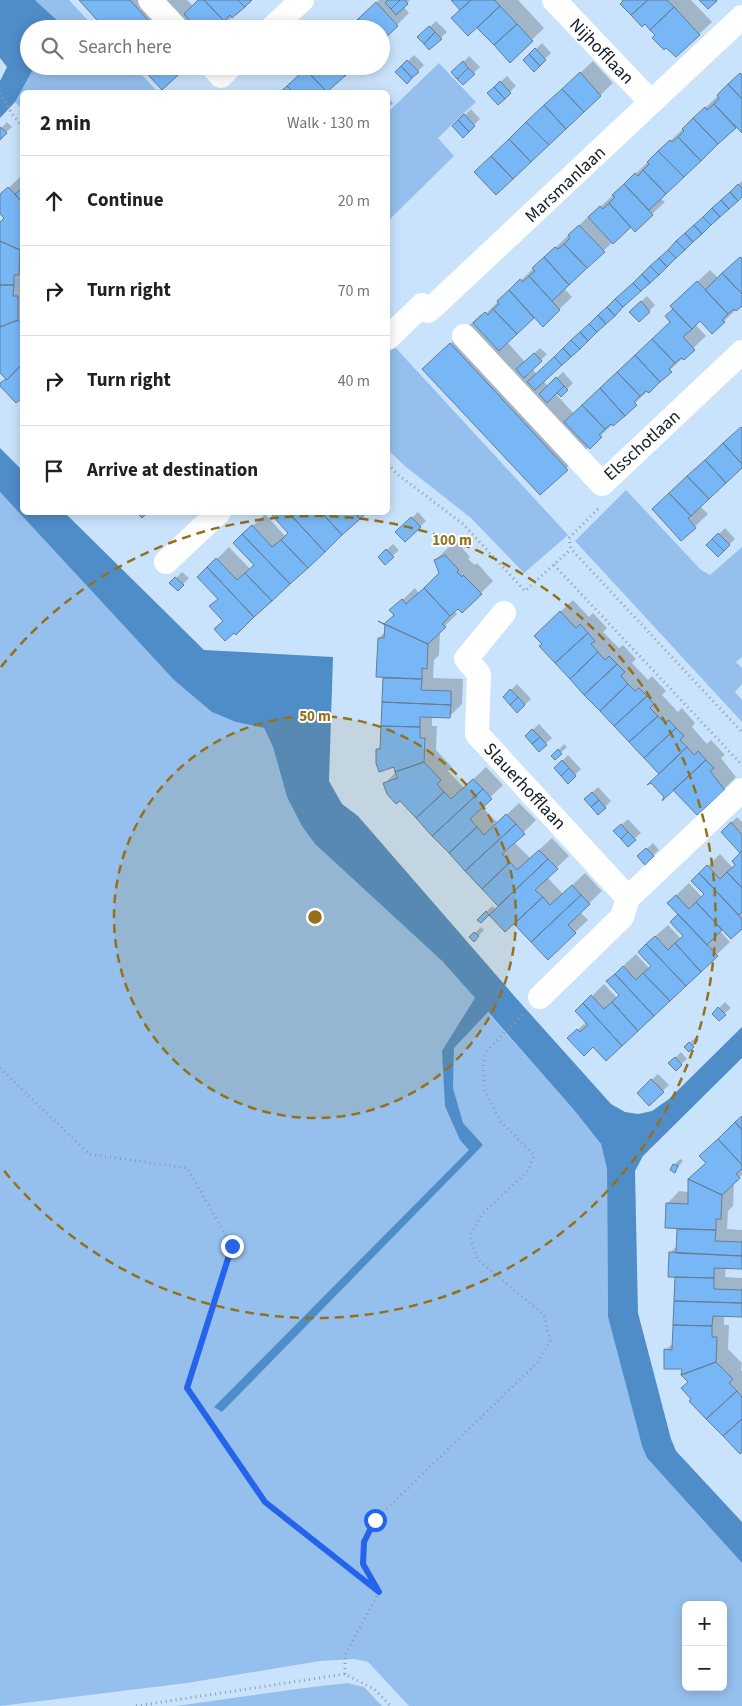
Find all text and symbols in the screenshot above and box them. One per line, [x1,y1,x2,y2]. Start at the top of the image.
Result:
street label: Nijhofflaan [564,13,639,90]
search box [20,20,390,75]
icon: search [38,34,66,62]
text: Search here [78,34,172,61]
text: 2 min [40,108,91,138]
text: Walk · 130 m [287,112,370,134]
street label: Marsmanlaan [519,140,611,228]
icon: ahead [40,187,68,215]
text: Continue [87,187,164,214]
text: 20 m [338,190,370,212]
icon: right [40,277,68,305]
text: Turn right [87,277,171,304]
text: 70 m [338,280,370,302]
icon: right [40,367,68,395]
text: Turn right [87,367,171,394]
text: 40 m [338,370,370,392]
street label: Elsschotlaan [599,404,686,487]
icon: arrive [40,457,68,485]
text: Arrive at destination [87,457,258,484]
text: 100 m [432,530,472,551]
text: 50 m [299,706,331,727]
street label: Slauerhofflaan [478,737,572,835]
centre of rings [306,908,324,926]
route end [221,1235,244,1258]
route start [364,1509,387,1532]
map controls [682,1601,727,1691]
button: + [682,1601,727,1646]
button: − [682,1646,727,1691]

